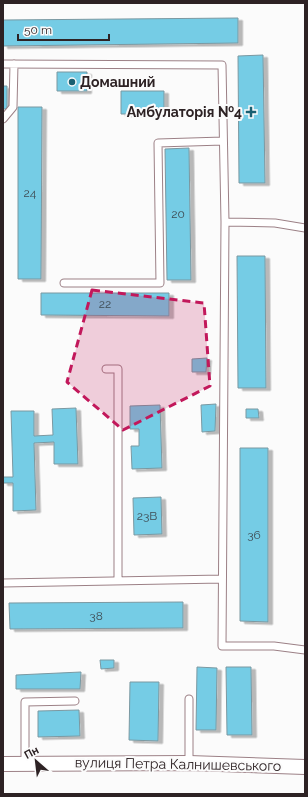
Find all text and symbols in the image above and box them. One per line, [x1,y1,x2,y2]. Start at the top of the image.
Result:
scale bar [18,16,109,42]
text: 50 m [24,23,52,37]
place label: Домашний [80,74,155,90]
marker: Домашний [67,77,77,87]
place label: Амбулаторія №4 [127,104,242,120]
marker: Амбулаторія №4 [245,106,257,118]
house number: 24 [24,186,37,200]
house number: 20 [171,207,185,221]
house number: 22 [99,297,111,311]
house number: 23В [137,509,157,523]
house number: 36 [247,528,261,542]
house number: 38 [89,609,103,623]
north arrow [16,741,56,781]
text: Пн [22,743,41,762]
street label: вулиця Петра Калнишевського [75,754,281,774]

